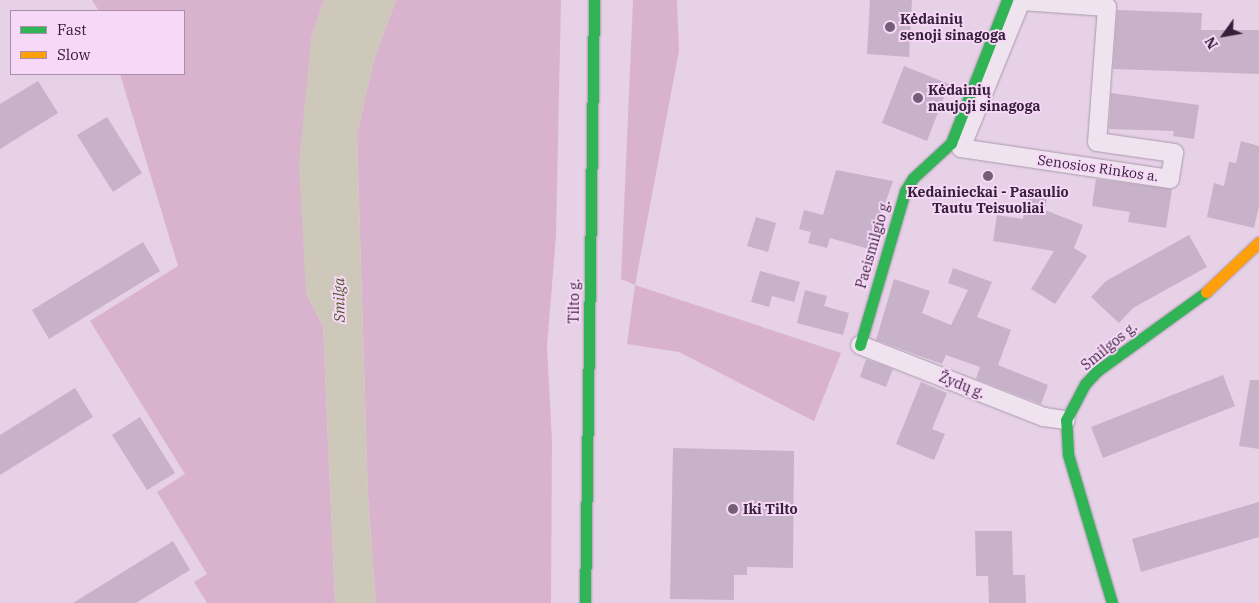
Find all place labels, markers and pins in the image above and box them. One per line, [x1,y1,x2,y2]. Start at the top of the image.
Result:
place label: Kėdainių senoji sinagoga [900,11,1006,44]
marker: Kėdainių senoji sinagoga [884,21,896,33]
place label: Kėdainių naujoji sinagoga [928,82,1040,114]
marker: Kėdainių naujoji sinagoga [912,92,924,104]
marker: Kedainieckai - Pasaulio Tautu Teisuoliai [982,170,994,182]
place label: Kedainieckai - Pasaulio Tautu Teisuoliai [907,184,1069,216]
place label: Iki Tilto [743,501,798,517]
marker: Iki Tilto [727,503,739,515]

